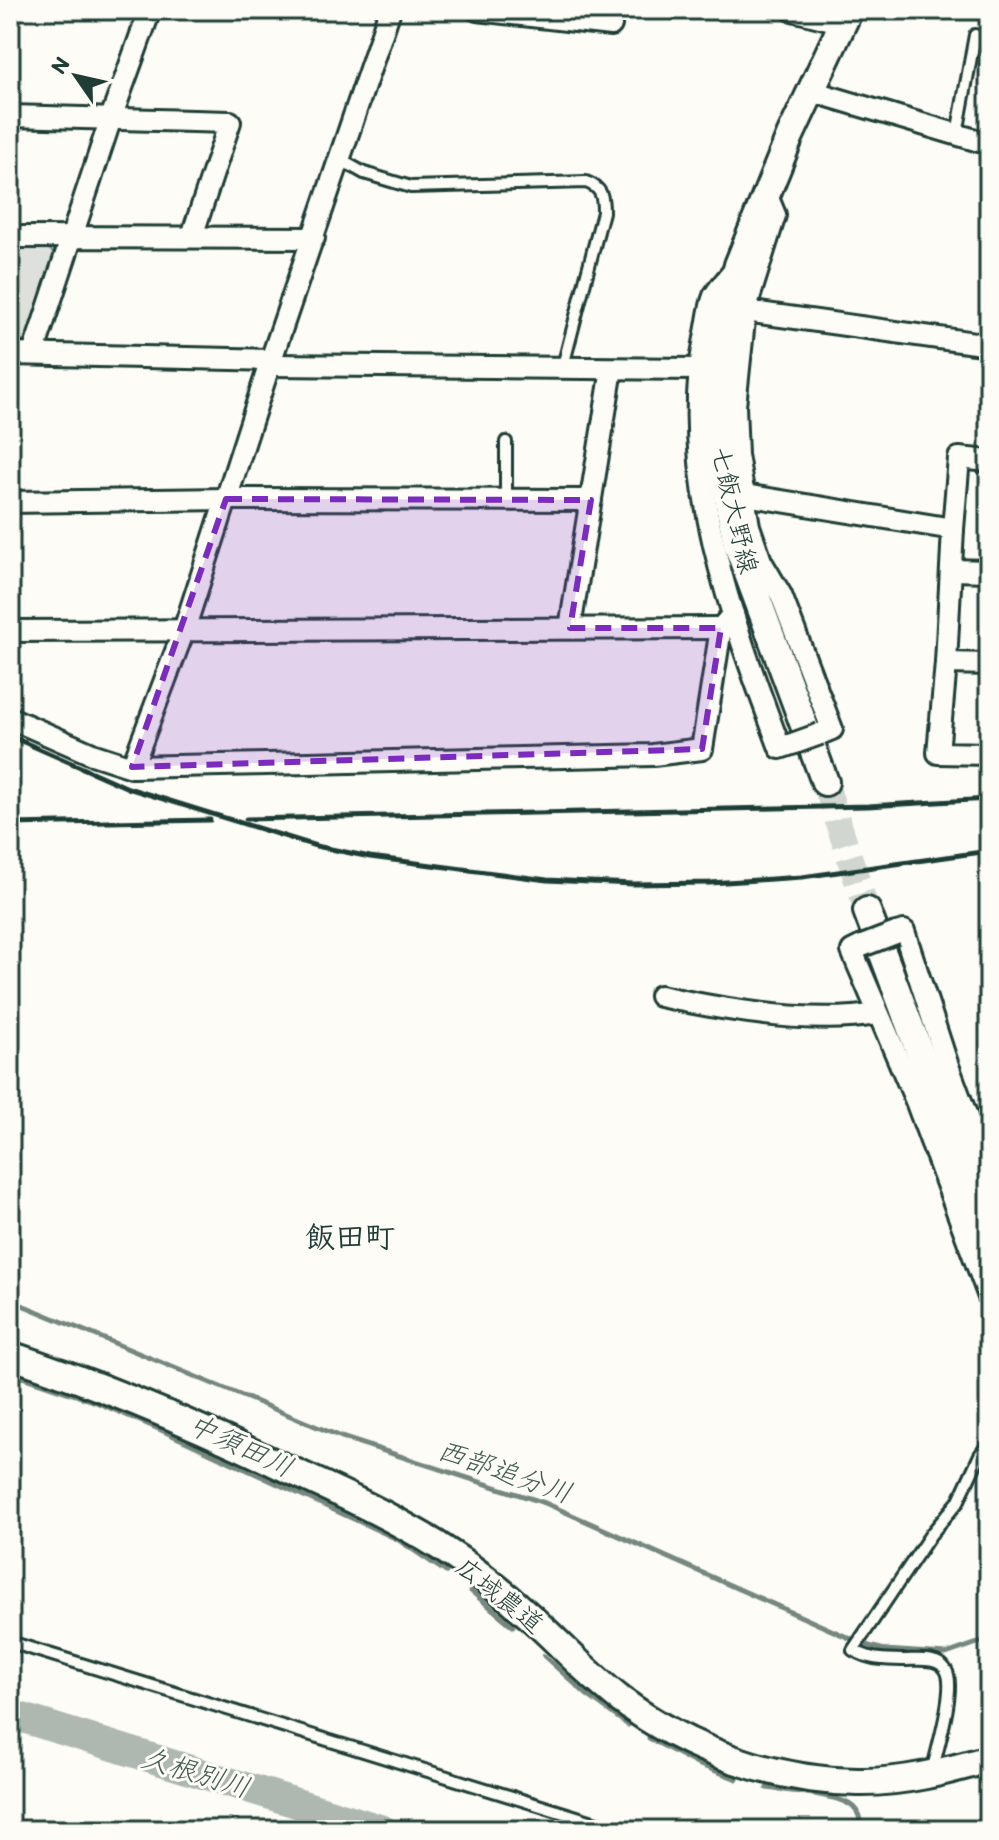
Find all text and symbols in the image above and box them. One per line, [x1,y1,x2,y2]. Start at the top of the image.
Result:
north arrow [36,36,116,116]
text: N [44,51,75,79]
street label: 七飯大野線 [705,443,765,577]
district label: 飯田町 [305,1218,395,1255]
water label: 中須田川 [183,1406,299,1484]
water label: 西部追分川 [433,1432,577,1510]
street label: 広域農道 [450,1550,550,1640]
water label: 久根別川 [137,1739,255,1805]

